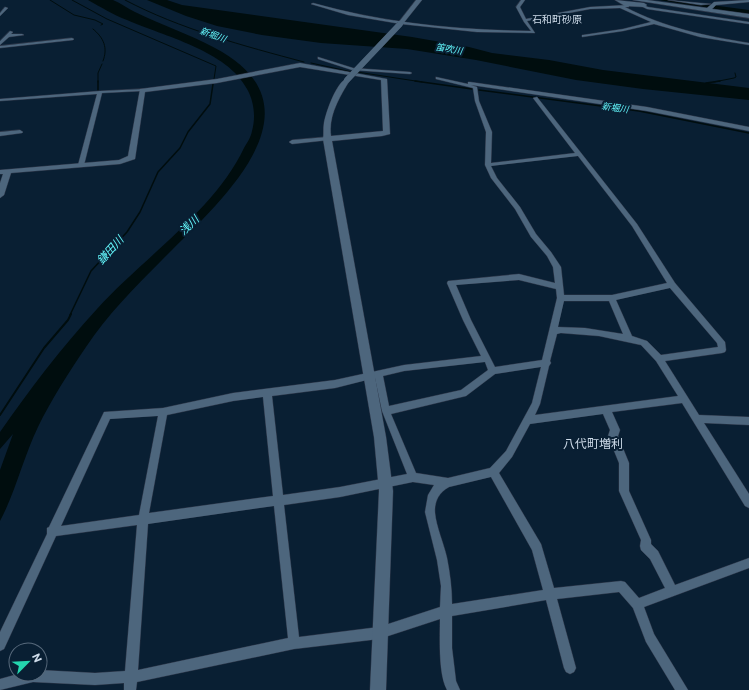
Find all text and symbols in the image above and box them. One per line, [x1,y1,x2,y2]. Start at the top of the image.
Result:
district label: 石和町砂原 [532,13,582,25]
water label: 新堀川 [199,25,229,45]
water label: 笛吹川 [435,41,464,56]
water label: 新堀川 [601,100,630,115]
water label: 浅川 [176,212,202,237]
water label: 鎌田川 [94,232,126,266]
district label: 八代町増利 [563,436,623,450]
north arrow [8,642,48,682]
text: N [30,651,45,664]

